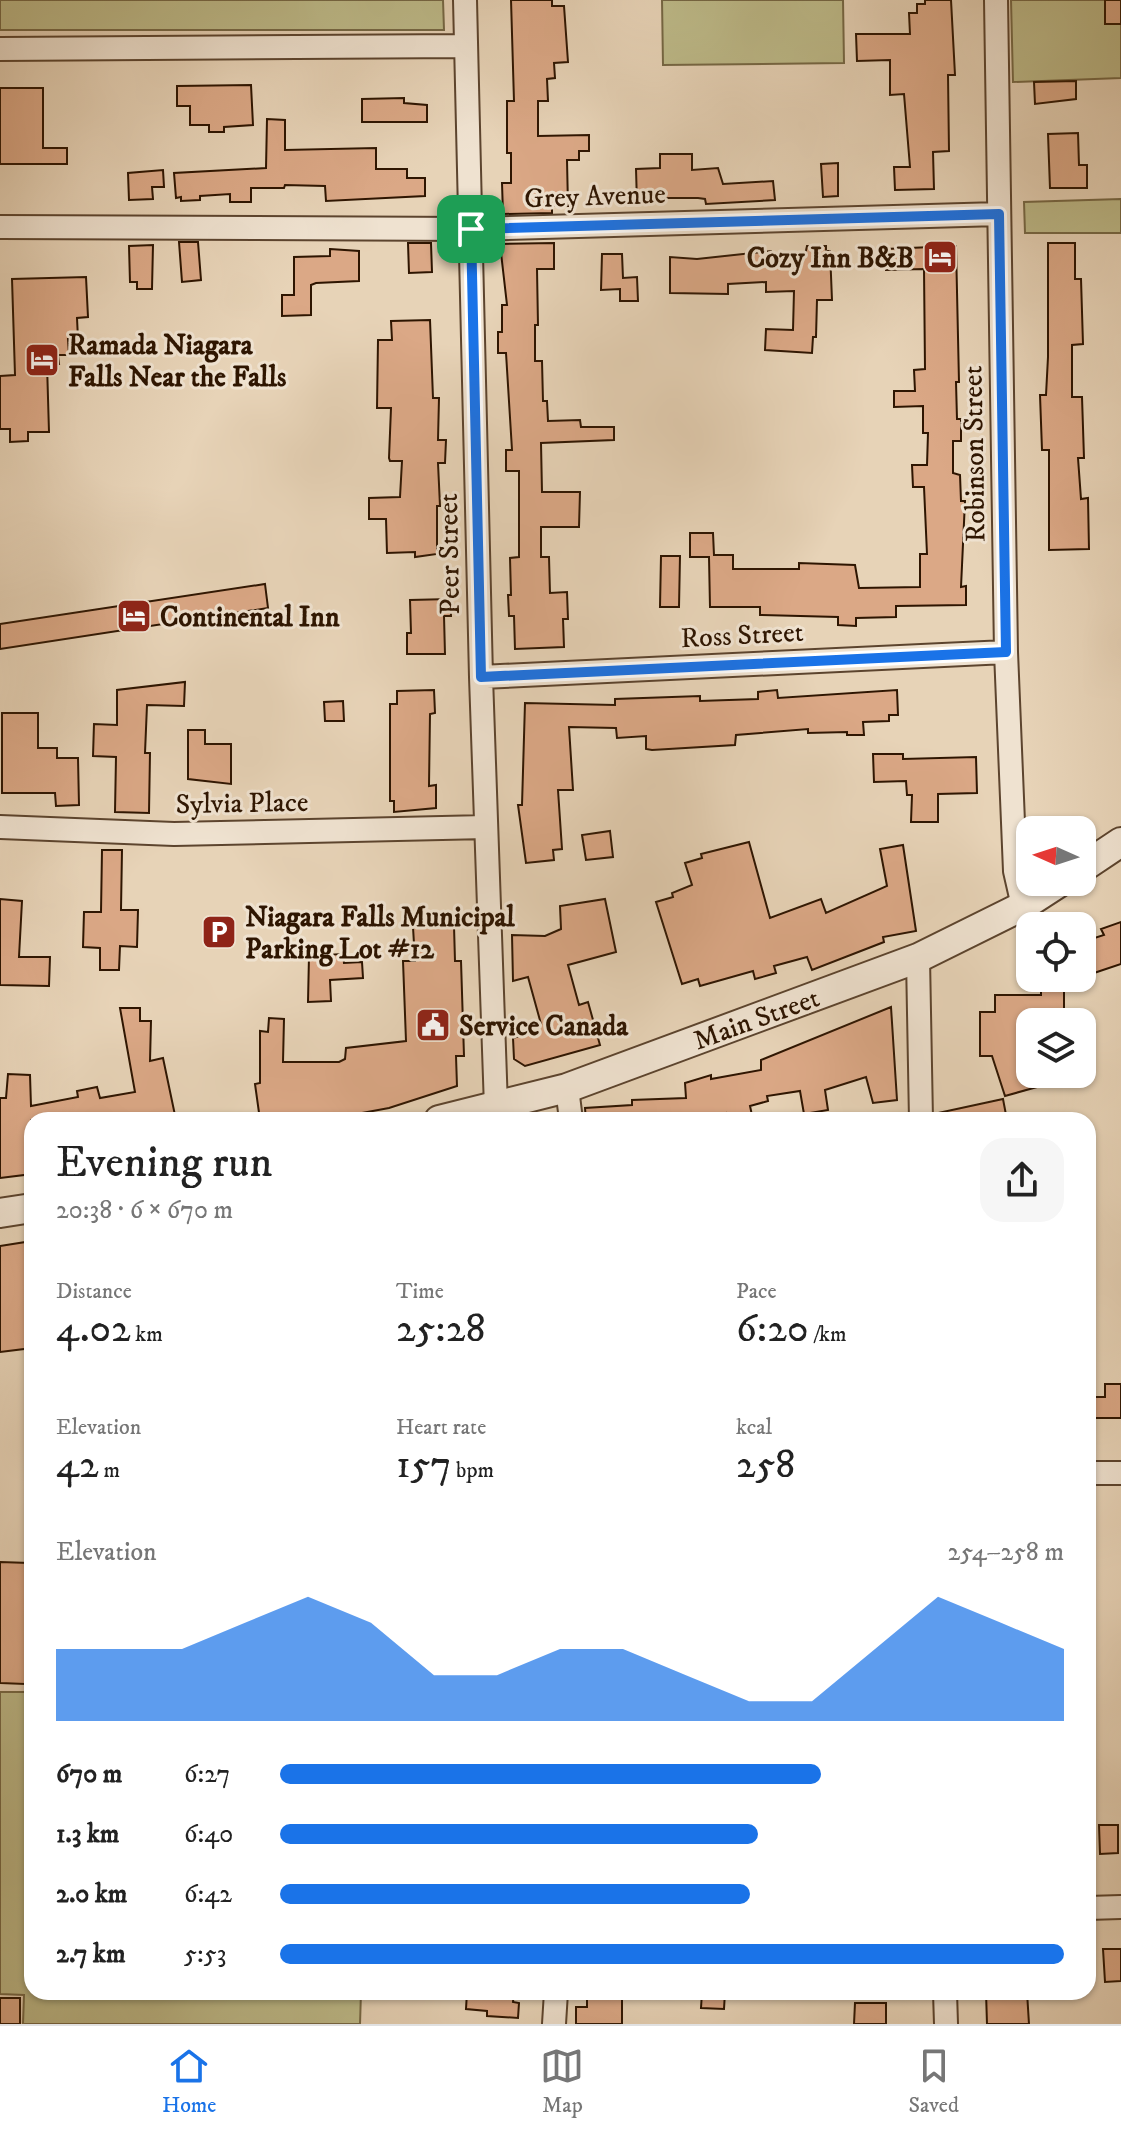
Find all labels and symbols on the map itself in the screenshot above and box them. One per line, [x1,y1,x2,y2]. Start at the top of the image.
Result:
street label: Grey Avenue [524,177,666,216]
pin [437,195,505,263]
hotel icon: Cozy Inn B&B [921,238,959,276]
place label: Cozy Inn B&B [747,241,914,276]
place label: Ramada Niagara Falls Near the Falls [68,328,287,395]
hotel icon: Ramada Niagara Falls Near the Falls [23,341,61,379]
street label: Robinson Street [955,365,994,543]
street label: Peer Street [431,493,468,615]
hotel icon: Continental Inn [115,597,153,635]
place label: Continental Inn [160,600,340,635]
street label: Ross Street [680,615,804,656]
street label: Sylvia Place [175,785,309,822]
north arrow [1016,816,1096,896]
place label: Niagara Falls Municipal Parking Lot #12 [245,900,515,967]
parking icon: Niagara Falls Municipal Parking Lot #12 [200,913,238,951]
street label: Main Street [689,980,824,1058]
public building icon: Service Canada [414,1006,452,1044]
place label: Service Canada [459,1009,629,1044]

